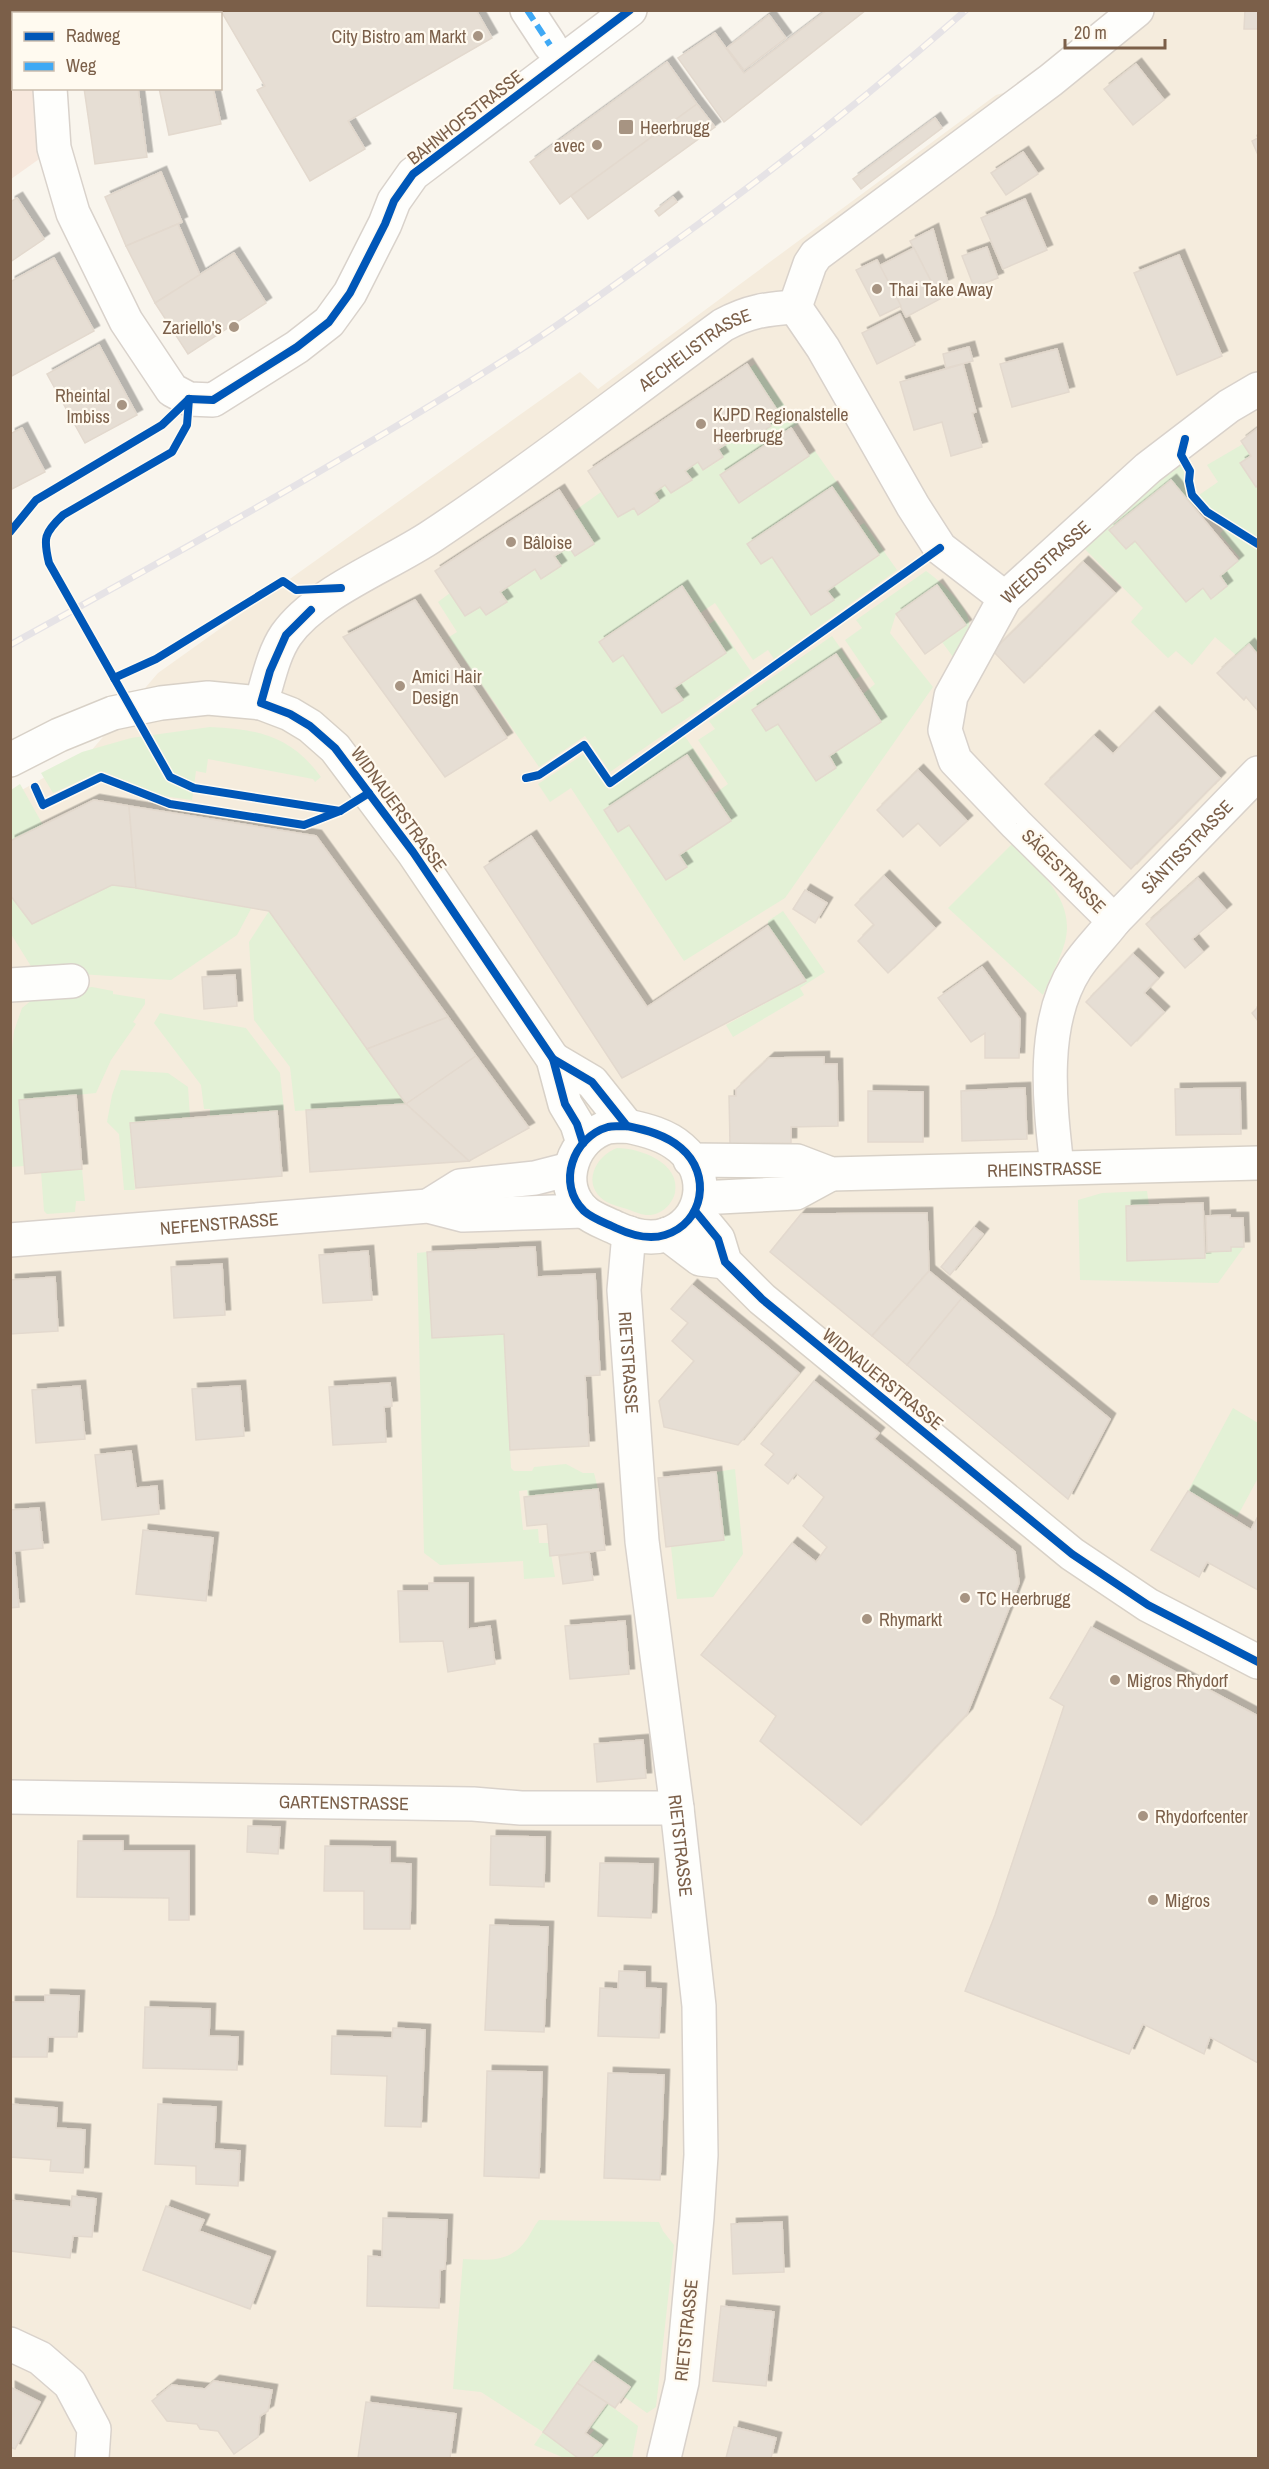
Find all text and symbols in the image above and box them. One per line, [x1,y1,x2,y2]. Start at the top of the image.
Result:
legend [12,12,222,90]
scale bar [1065,12,1166,50]
text: 20 m [1074,20,1107,45]
text: Radweg [66,23,121,48]
place label: City Bistro am Markt [331,24,466,49]
marker: City Bistro am Markt [471,29,485,43]
text: Weg [66,53,97,78]
street label: BAHNHOFSTRASSE [402,64,528,170]
place label: Heerbrugg [640,115,711,140]
marker: Heerbrugg [617,118,635,136]
place label: avec [554,133,585,158]
marker: avec [590,138,604,152]
place label: Thai Take Away [889,277,994,302]
marker: Thai Take Away [870,282,884,296]
street label: AECHELISTRASSE [632,302,754,397]
place label: Zariello's [163,315,222,340]
marker: Zariello's [227,320,241,334]
place label: Rheintal Imbiss [55,383,110,429]
marker: Rheintal Imbiss [115,398,129,412]
place label: KJPD Regionalstelle Heerbrugg [713,402,848,448]
marker: KJPD Regionalstelle Heerbrugg [694,417,708,431]
street label: WEEDSTRASSE [995,514,1096,609]
place label: Bâloise [523,530,572,555]
marker: Bâloise [504,535,518,549]
place label: Amici Hair Design [411,664,482,710]
marker: Amici Hair Design [393,679,407,693]
street label: WIDNAUERSTRASSE [345,741,453,877]
street label: SÄNTISSTRASSE [1135,794,1238,899]
street label: SÄGESTRASSE [1016,823,1112,919]
street label: RHEINSTRASSE [987,1155,1102,1182]
street label: NEFENSTRASSE [159,1206,280,1240]
street label: RIETSTRASSE [613,1311,645,1415]
street label: WIDNAUERSTRASSE [817,1322,949,1436]
place label: TC Heerbrugg [977,1586,1071,1611]
marker: TC Heerbrugg [958,1591,972,1605]
place label: Rhymarkt [879,1607,942,1632]
marker: Rhymarkt [860,1612,874,1626]
place label: Migros Rhydorf [1127,1668,1229,1693]
marker: Migros Rhydorf [1108,1673,1122,1687]
street label: GARTENSTRASSE [279,1789,409,1816]
street label: RIETSTRASSE [663,1793,699,1898]
place label: Rhydorfcenter [1155,1804,1248,1829]
marker: Rhydorfcenter [1136,1809,1150,1823]
place label: Migros [1165,1888,1210,1913]
marker: Migros [1146,1893,1160,1907]
street label: RIETSTRASSE [668,2278,704,2382]

